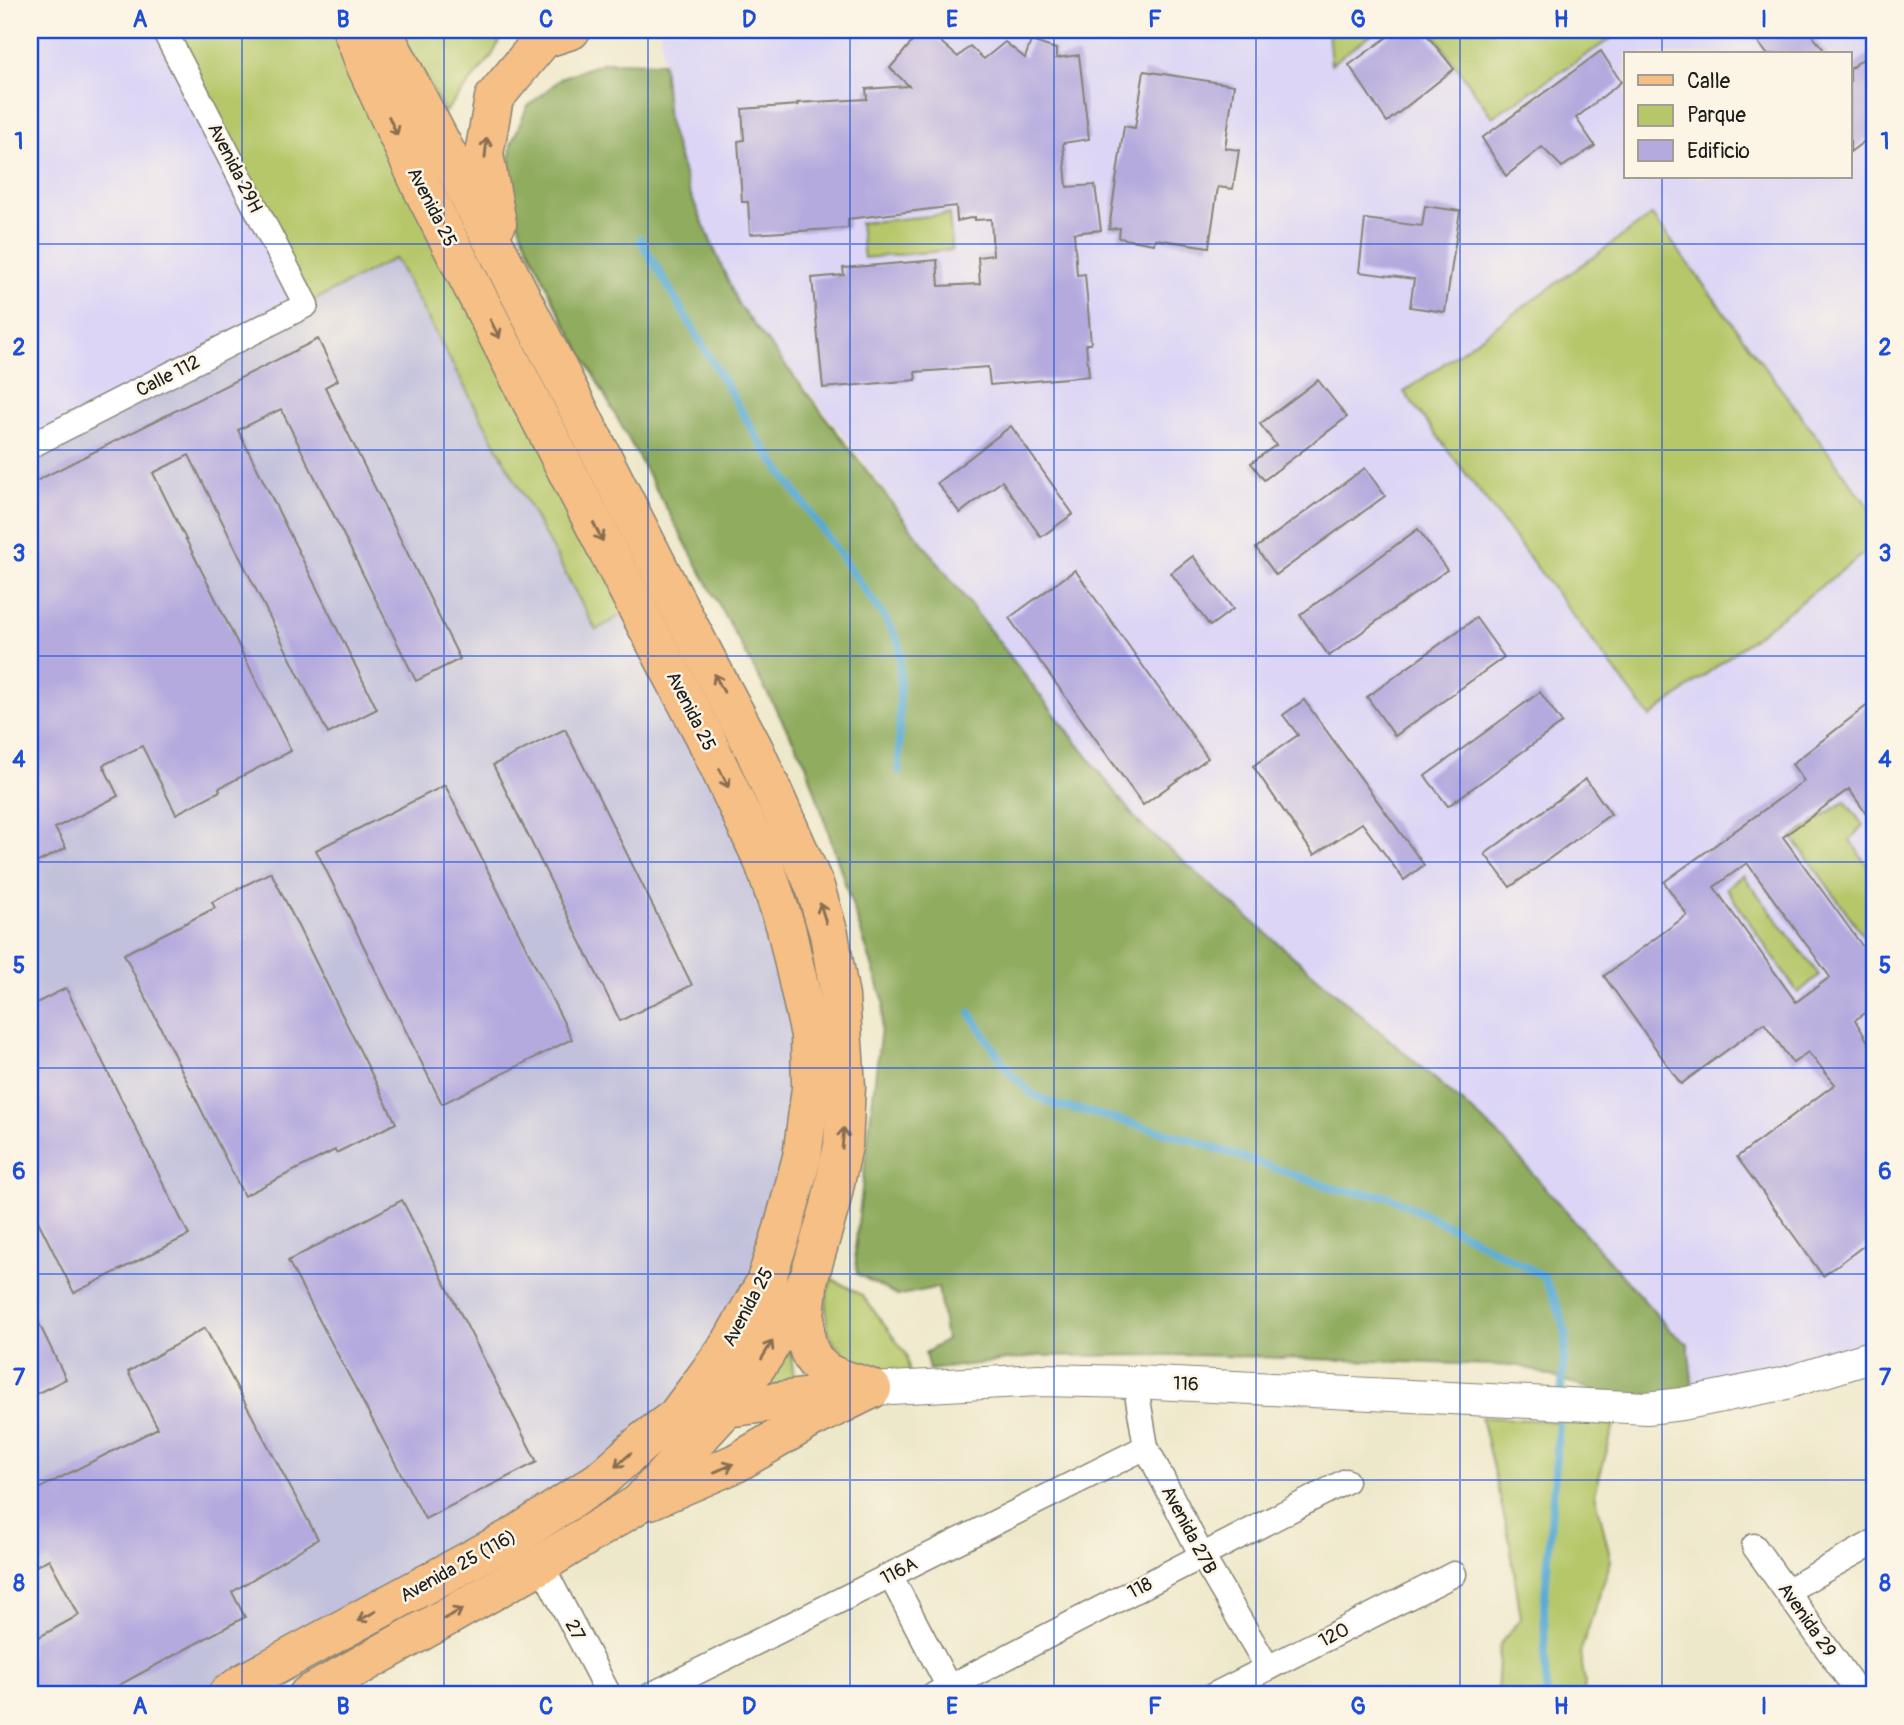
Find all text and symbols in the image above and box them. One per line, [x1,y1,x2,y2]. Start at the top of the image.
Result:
text: A [133,5,148,34]
text: B [336,5,350,34]
text: C [539,5,553,34]
text: D [742,5,756,34]
text: E [946,5,958,34]
text: F [1148,5,1162,34]
text: G [1350,5,1366,34]
text: H [1554,5,1568,34]
text: I [1761,5,1767,34]
legend [1624,52,1852,178]
text: Calle [1687,68,1731,95]
text: Parque [1687,102,1746,129]
one-way arrow [387,115,400,136]
street label: Avenida 29H [202,119,268,217]
text: 1 [15,127,24,156]
text: 1 [1881,127,1890,156]
one-way arrow [480,137,493,160]
text: Edificio [1687,138,1750,165]
street label: Avenida 25 [402,163,462,251]
one-way arrow [488,318,502,339]
text: 2 [13,333,26,362]
text: 2 [1879,333,1892,362]
street label: Calle 112 [132,350,204,402]
one-way arrow [591,521,605,542]
text: 3 [13,539,25,568]
text: 3 [1879,539,1891,568]
street label: Avenida 25 [661,667,721,755]
one-way arrow [712,673,726,694]
text: 4 [12,745,26,774]
text: 4 [1878,745,1892,774]
one-way arrow [718,767,731,788]
one-way arrow [815,902,828,924]
text: 5 [13,951,25,980]
text: 5 [1879,951,1891,980]
one-way arrow [837,1127,850,1150]
text: 6 [12,1157,26,1186]
text: 6 [1878,1157,1892,1186]
street label: Avenida 25 [717,1263,779,1351]
one-way arrow [761,1341,775,1361]
text: 7 [13,1363,26,1392]
text: 7 [1879,1363,1892,1392]
street label: 116 [1172,1371,1200,1397]
one-way arrow [614,1452,632,1468]
one-way arrow [712,1461,734,1474]
street label: Avenida 27B [1156,1482,1222,1578]
street label: Avenida 25 (116) [396,1524,520,1608]
street label: 116A [877,1552,921,1590]
text: 8 [13,1569,25,1598]
text: 8 [1879,1569,1891,1598]
street label: 118 [1124,1572,1156,1604]
street label: Avenida 29 [1773,1578,1841,1662]
one-way arrow [442,1607,462,1621]
one-way arrow [357,1609,377,1623]
street label: 27 [560,1615,590,1645]
street label: 120 [1315,1617,1353,1653]
text: A [133,1692,148,1721]
text: B [336,1692,350,1721]
text: C [539,1692,553,1721]
text: D [742,1692,756,1721]
text: E [946,1692,958,1721]
text: F [1148,1692,1162,1721]
text: G [1350,1692,1366,1721]
text: H [1554,1692,1568,1721]
text: I [1761,1692,1767,1721]

